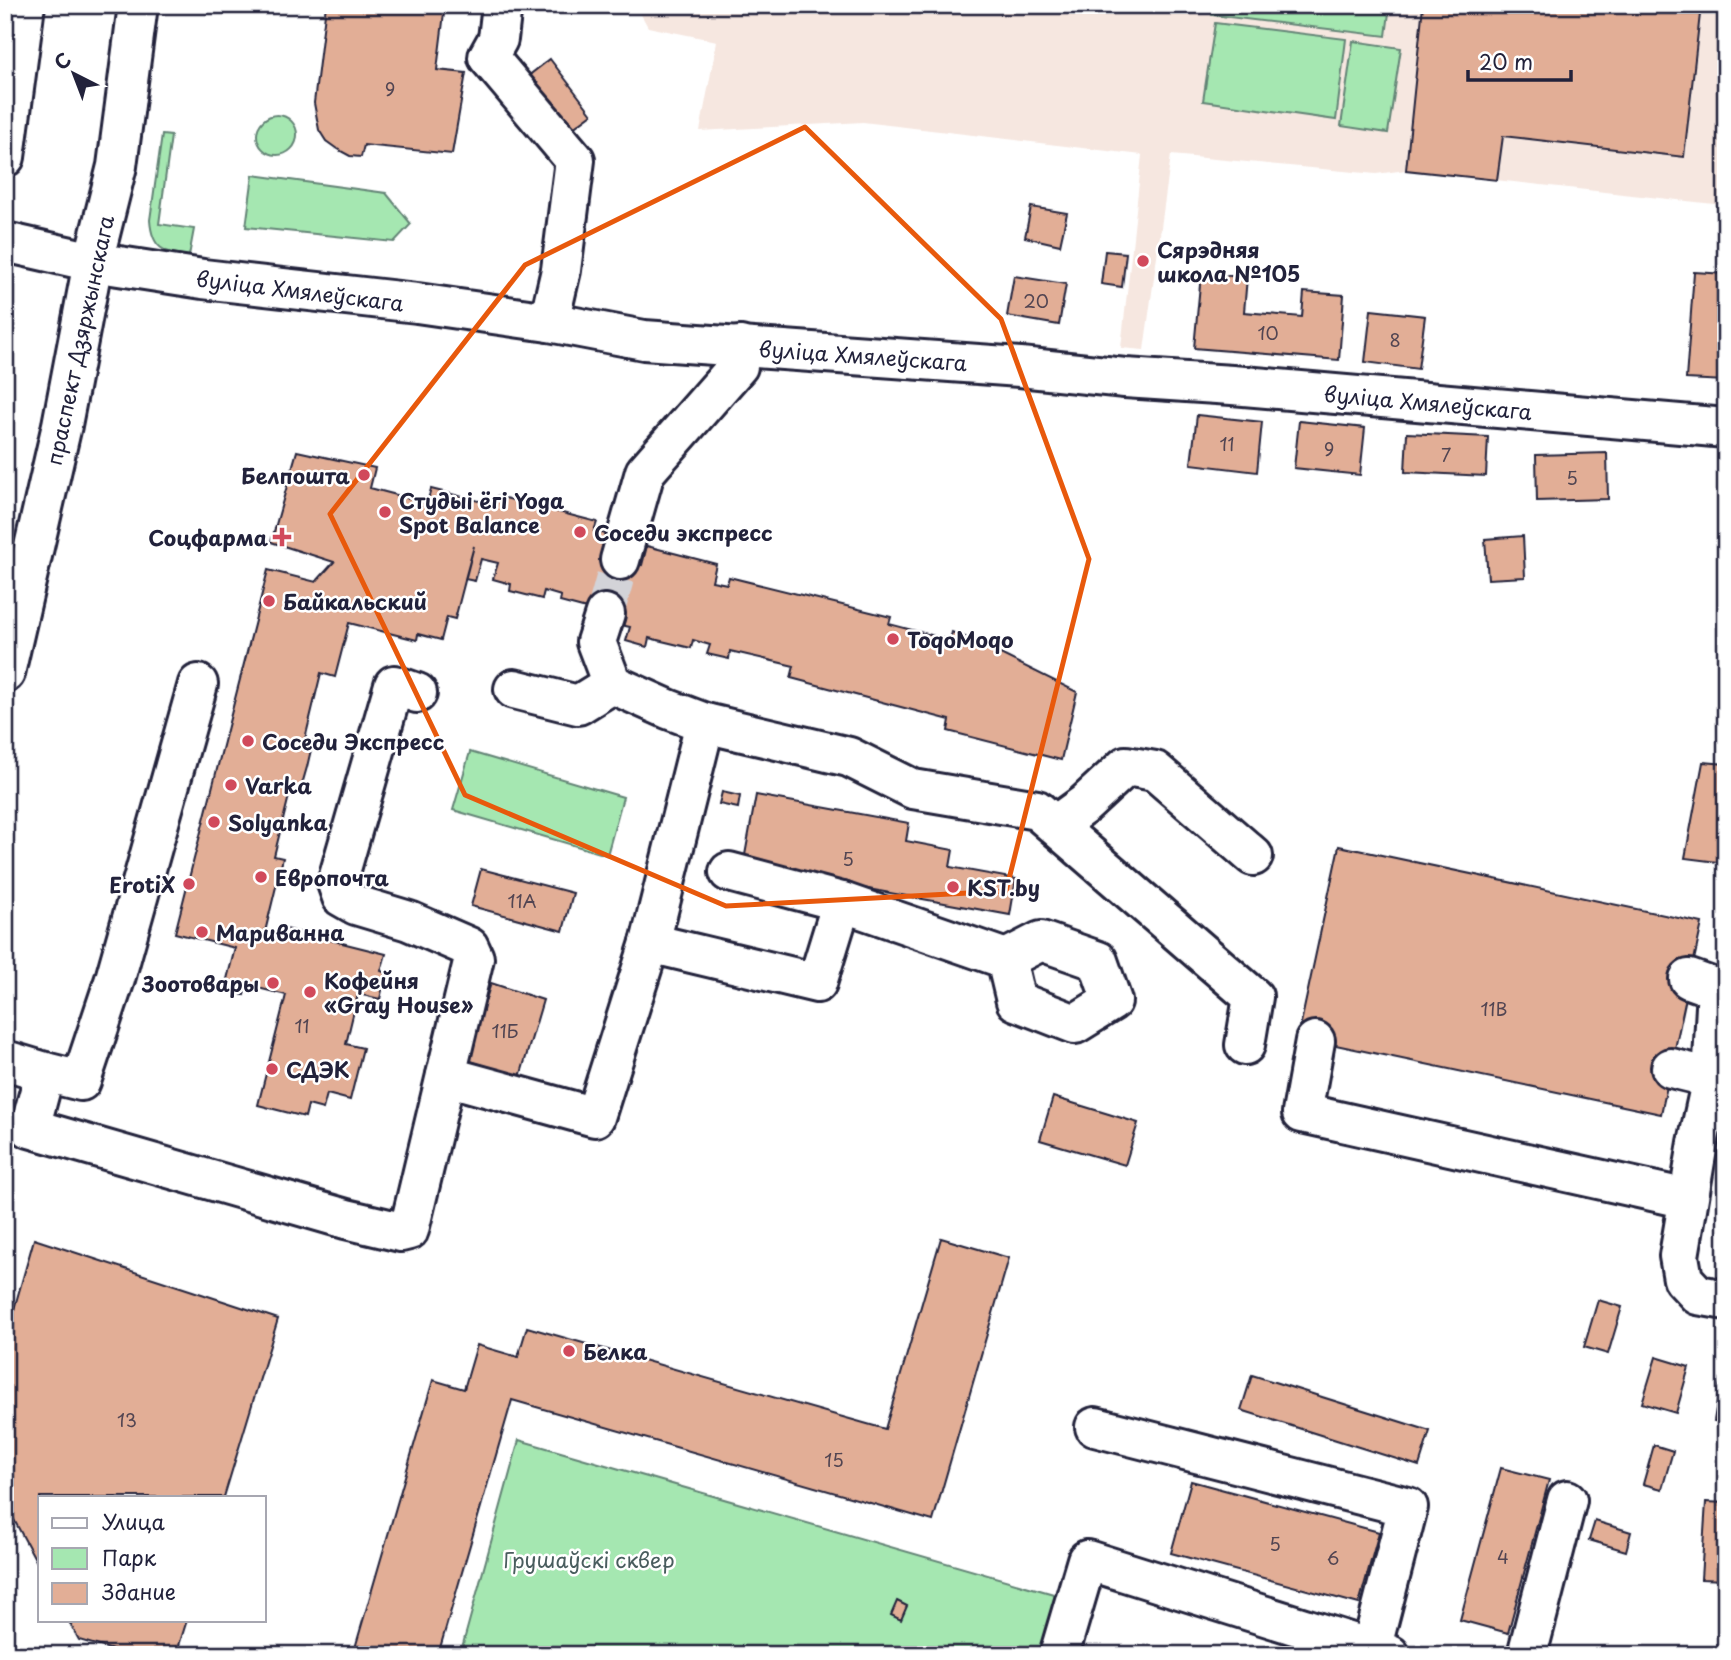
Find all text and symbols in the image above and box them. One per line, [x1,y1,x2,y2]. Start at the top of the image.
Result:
north arrow [38,38,108,108]
scale bar [1468,38,1572,82]
text: С [47,45,77,76]
text: 20 m [1479,45,1533,77]
house number: 9 [385,75,395,102]
street label: праспект Дзяржынскага [37,211,121,468]
place label: Сярэдняя школа №105 [1157,233,1301,289]
marker: Сярэдняя школа №105 [1135,253,1151,269]
street label: вуліца Хмялеўскага [194,261,406,319]
house number: 20 [1023,287,1049,314]
house number: 10 [1257,319,1279,346]
house number: 8 [1389,326,1401,353]
street label: вуліца Хмялеўскага [758,332,969,378]
street label: вуліца Хмялеўскага [1323,377,1534,427]
house number: 11 [1219,430,1235,457]
house number: 9 [1324,435,1334,462]
house number: 7 [1441,441,1451,468]
place label: Белпошта [241,459,350,491]
house number: 5 [1566,464,1578,491]
marker: Белпошта [356,467,372,483]
place label: Студыі ёгі Yoga Spot Balance [399,484,564,540]
marker: Студыі ёгі Yoga Spot Balance [377,504,393,520]
place label: Соседи экспресс [594,516,773,548]
place label: Соцфарма [148,521,269,553]
marker: Соседи экспресс [572,524,588,540]
marker: Соцфарма [274,529,290,545]
place label: Байкальский [283,585,427,617]
marker: Байкальский [261,593,277,609]
place label: ToqoMoqo [907,623,1013,655]
marker: ToqoMoqo [885,631,901,647]
place label: Соседи Экспресс [262,725,444,757]
marker: Соседи Экспресс [240,733,256,749]
place label: Varka [245,769,312,801]
marker: Varka [223,777,239,793]
place label: Solyanka [228,806,328,838]
marker: Solyanka [206,814,222,830]
house number: 5 [842,845,854,872]
place label: Европочта [275,861,389,893]
place label: ErotiX [109,868,176,900]
marker: Европочта [253,869,269,885]
place label: KST.by [967,871,1040,903]
marker: ErotiX [181,876,197,892]
marker: KST.by [945,879,961,895]
house number: 11А [508,887,537,914]
place label: Мариванна [216,916,344,948]
marker: Мариванна [194,924,210,940]
place label: Кофейня «Gray House» [324,964,474,1020]
place label: Зоотовары [141,967,259,999]
marker: Зоотовары [265,975,281,991]
marker: Кофейня «Gray House» [302,984,318,1000]
house number: 11В [1481,995,1507,1022]
house number: 11 [294,1012,310,1039]
house number: 11Б [492,1017,518,1044]
place label: СДЭК [286,1053,350,1085]
marker: СДЭК [264,1061,280,1077]
place label: Белка [583,1335,647,1367]
marker: Белка [561,1343,577,1359]
house number: 13 [117,1406,137,1433]
house number: 15 [824,1446,844,1473]
legend [38,1496,266,1622]
text: Улица [102,1505,165,1537]
house number: 5 [1269,1530,1281,1557]
text: Парк [102,1541,157,1573]
park label: Грушаўскі сквер [503,1543,675,1575]
house number: 4 [1497,1543,1509,1570]
house number: 6 [1327,1544,1339,1571]
text: Здание [102,1575,176,1607]

